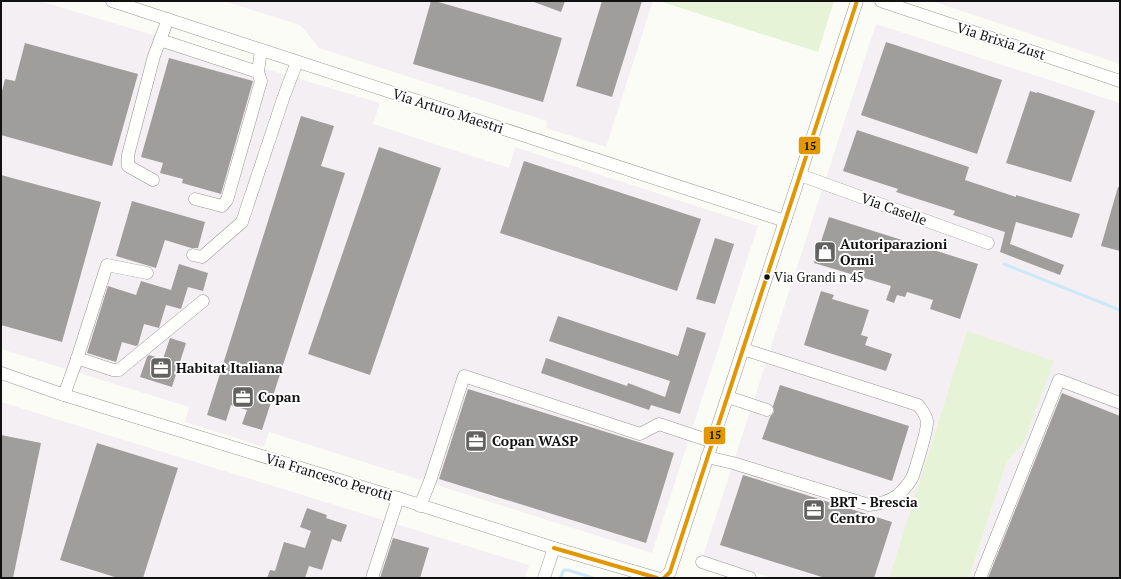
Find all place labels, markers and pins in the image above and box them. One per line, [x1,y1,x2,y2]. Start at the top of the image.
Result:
place label: Autoriparazioni Ormi [840,234,948,269]
shop icon: Autoriparazioni Ormi [812,239,838,265]
place label: Via Grandi n 45 [774,268,864,286]
marker: Via Grandi n 45 [762,272,772,282]
office icon: Habitat Italiana [148,355,174,381]
place label: Habitat Italiana [176,358,283,377]
office icon: Copan [230,384,256,410]
place label: Copan [258,387,301,406]
office icon: Copan WASP [463,428,489,454]
place label: Copan WASP [492,431,578,450]
place label: BRT - Brescia Centro [830,492,918,527]
office icon: BRT - Brescia Centro [801,497,827,523]

